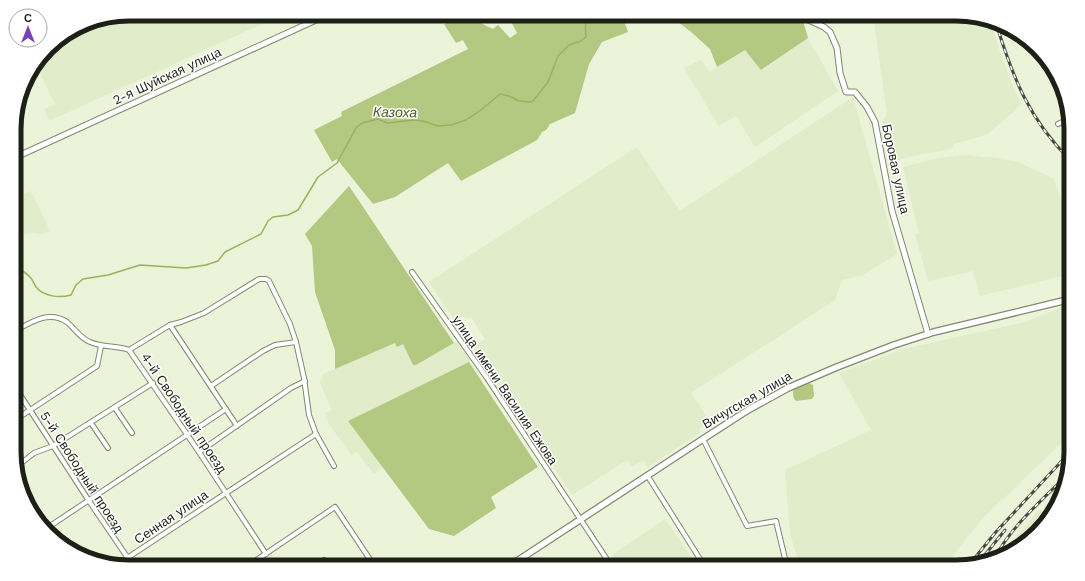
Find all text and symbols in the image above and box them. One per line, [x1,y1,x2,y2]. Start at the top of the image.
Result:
north arrow [8,8,48,48]
text: С [24,12,32,25]
street label: 2-я Шуйская улица [110,44,224,108]
water label: Казоха [373,104,417,120]
street label: Боровая улица [879,123,913,216]
street label: улица имени Василия Ежова [449,312,561,468]
street label: 4-й Свободный проезд [138,350,230,476]
street label: Вичугская улица [700,368,795,432]
street label: 5-й Свободный проезд [37,409,127,536]
street label: Сенная улица [131,486,211,547]

